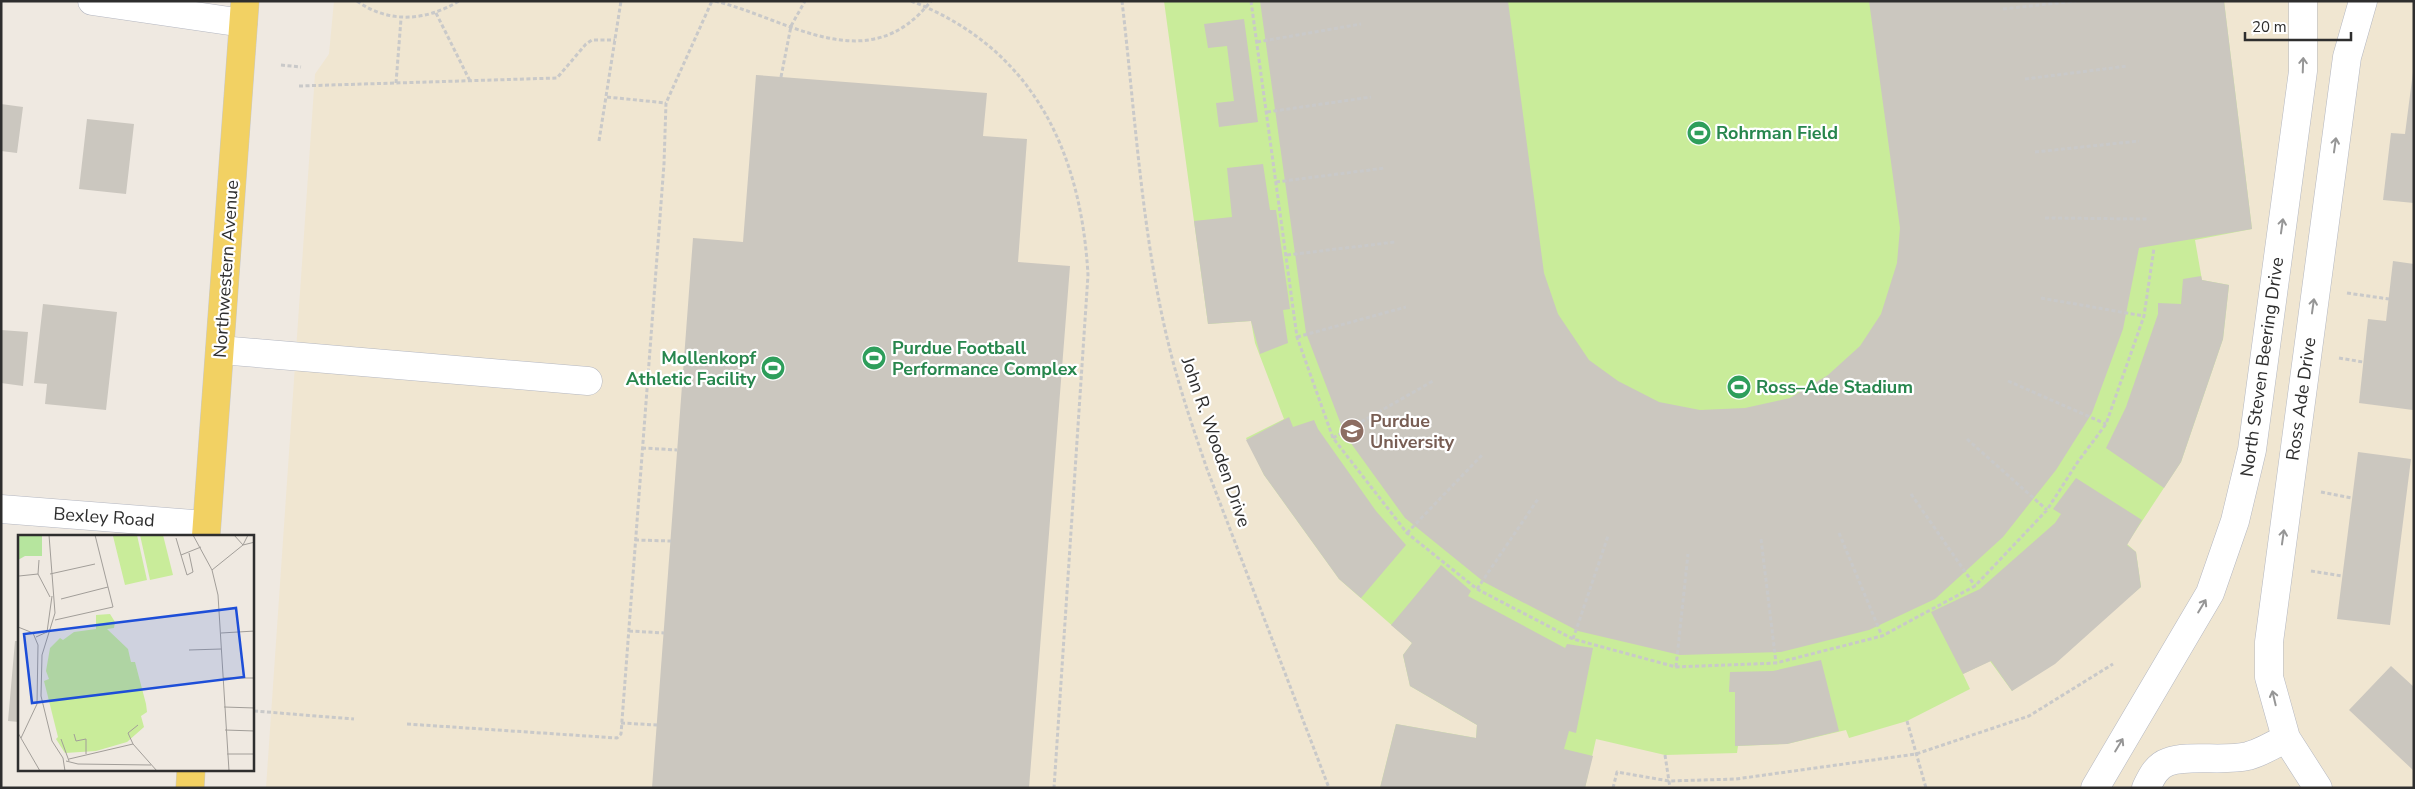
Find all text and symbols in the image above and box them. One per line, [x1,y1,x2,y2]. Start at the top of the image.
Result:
scale bar [2245,10,2351,42]
text: 20 m [2252,17,2287,37]
one-way arrow [2298,57,2308,74]
sports icon: Rohrman Field [1686,120,1712,146]
place label: Rohrman Field [1716,121,1838,145]
one-way arrow [2330,138,2340,154]
street label: Northwestern Avenue [208,179,244,359]
one-way arrow [2277,219,2287,235]
street label: North Steven Beering Drive [2235,256,2289,478]
one-way arrow [2309,299,2319,315]
place label: Purdue Football Performance Complex [892,336,1077,381]
street label: Ross Ade Drive [2280,336,2322,462]
sports icon: Purdue Football Performance Complex [861,345,887,371]
place label: Mollenkopf Athletic Facility [626,346,757,391]
street label: John R. Wooden Drive [1175,353,1256,530]
sports icon: Mollenkopf Athletic Facility [760,355,786,381]
sports icon: Ross–Ade Stadium [1726,374,1752,400]
place label: Ross–Ade Stadium [1756,375,1913,399]
place label: Purdue University [1370,409,1455,454]
school or university icon: Purdue University [1339,418,1365,444]
street label: Bexley Road [52,501,156,533]
one-way arrow [2278,529,2288,545]
inset map [18,535,254,772]
one-way arrow [2197,598,2207,613]
one-way arrow [2269,690,2278,706]
one-way arrow [2114,739,2124,753]

